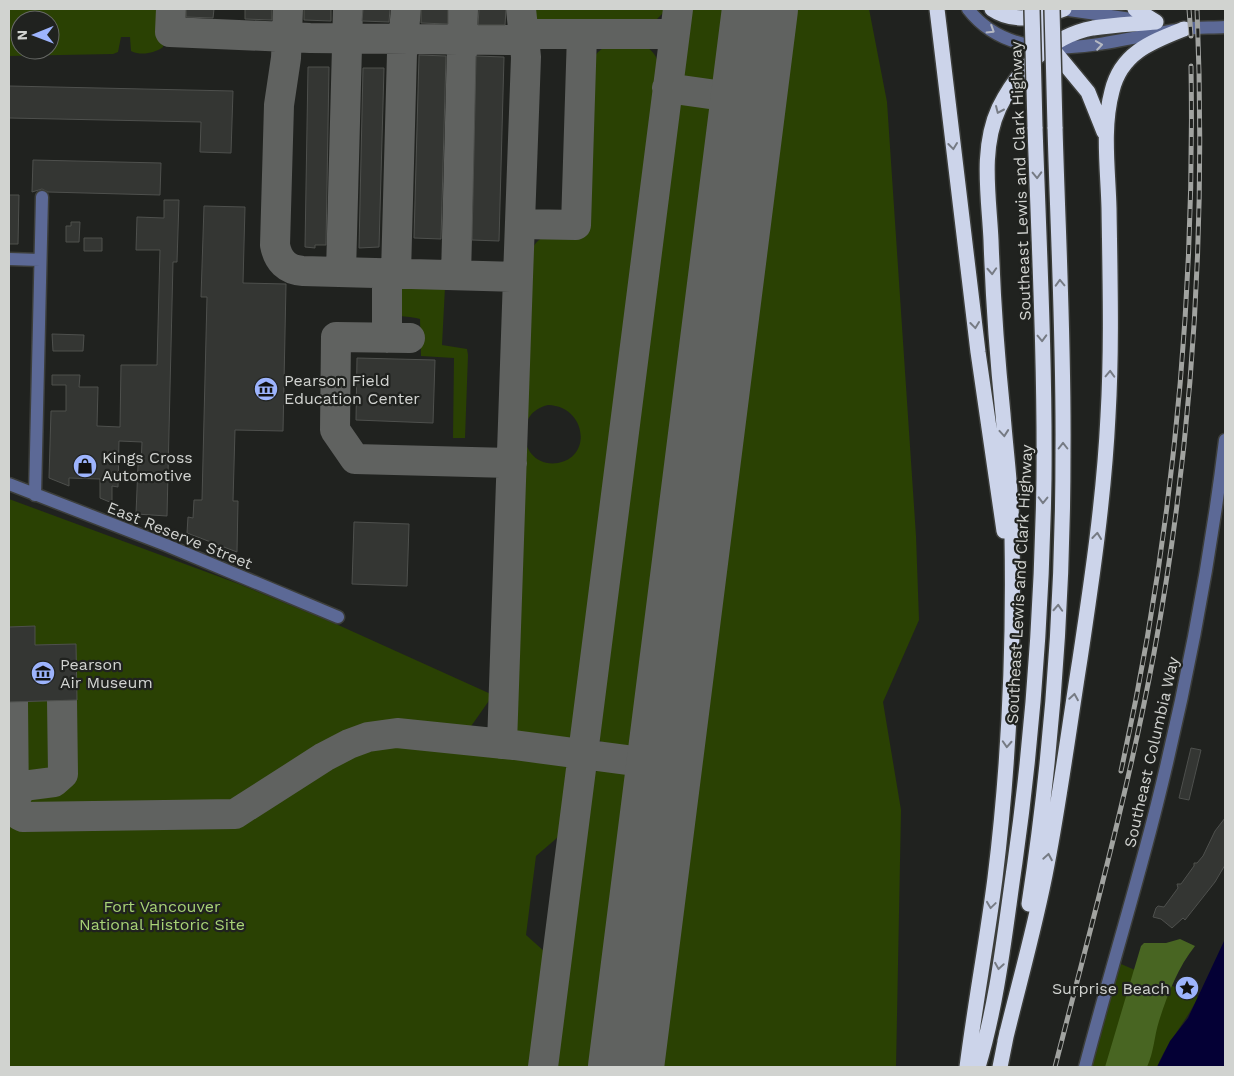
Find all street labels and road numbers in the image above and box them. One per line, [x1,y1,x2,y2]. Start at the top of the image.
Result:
street label: Southeast Lewis and Clark Highway [1006,40,1035,321]
street label: Southeast Lewis and Clark Highway [1003,443,1036,724]
street label: East Reserve Street [104,498,255,573]
street label: Southeast Columbia Way [1120,654,1183,849]

